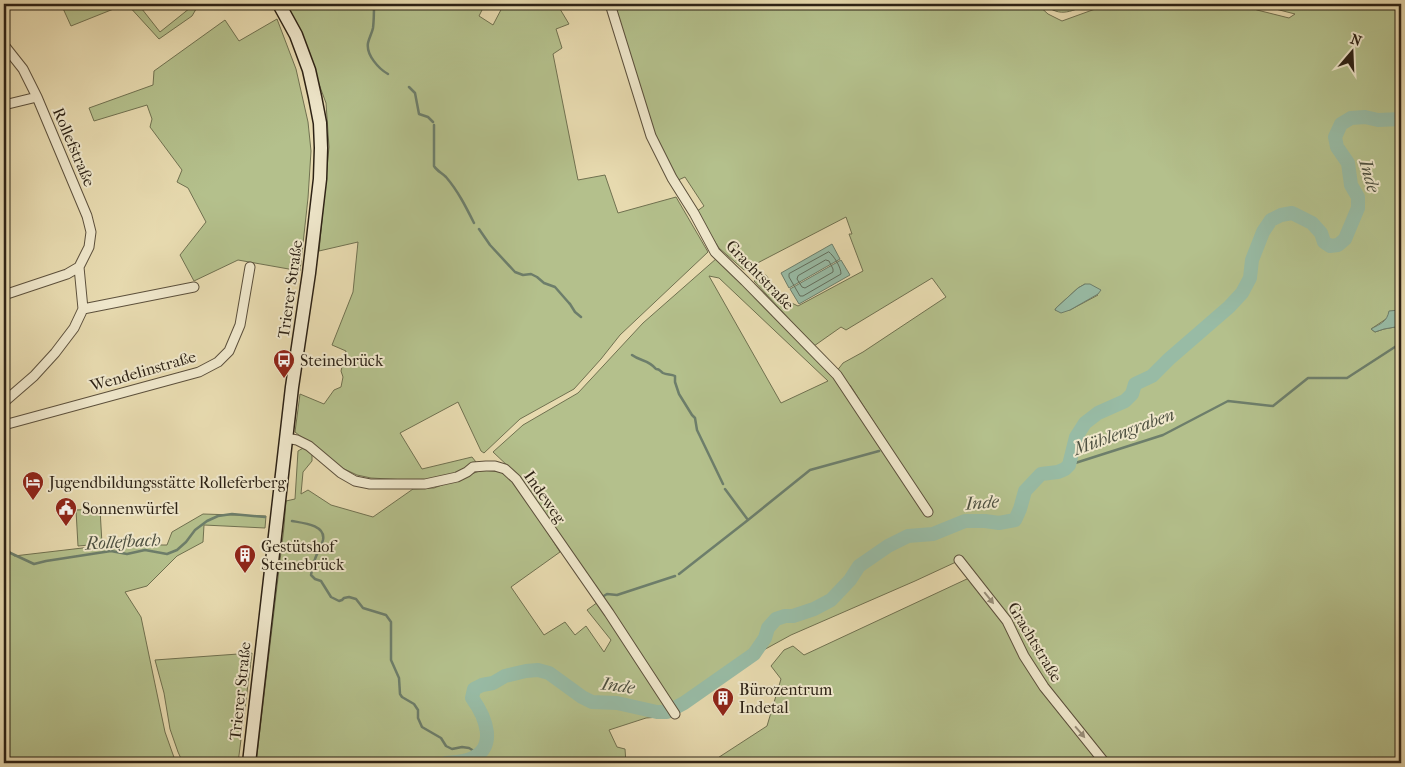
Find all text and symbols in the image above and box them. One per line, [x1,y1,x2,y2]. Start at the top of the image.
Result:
north arrow [1328,28,1378,78]
text: N [1348,30,1364,50]
street label: Rollefstraße [49,105,99,189]
water label: Inde [1354,156,1384,196]
street label: Grachtstraße [722,236,798,314]
street label: Trierer Straße [274,239,306,339]
street label: Wendelinstraße [87,347,198,395]
bus stop icon: Steinebrück [272,348,296,379]
place label: Steinebrück [300,351,384,370]
water label: Mühlengraben [1069,404,1178,461]
street label: Indeweg [520,467,570,527]
hotel icon: Jugendbildungsstätte Rolleferberg [21,470,45,501]
place label: Jugendbildungsstätte Rolleferberg [47,473,287,492]
water label: Inde [964,491,1000,515]
public building icon: Sonnenwürfel [54,496,78,527]
place label: Sonnenwürfel [82,499,179,518]
water label: Rollefbach [84,530,161,555]
place label: Gestütshof Steinebrück [261,537,345,574]
building icon: Gestütshof Steinebrück [233,543,257,574]
one-way arrow [984,591,995,604]
street label: Grachtstraße [1004,599,1066,685]
street label: Trierer Straße [225,641,255,741]
water label: Inde [599,673,637,699]
place label: Bürozentrum Indetal [739,680,833,717]
building icon: Bürozentrum Indetal [711,686,735,717]
one-way arrow [1075,725,1086,738]

